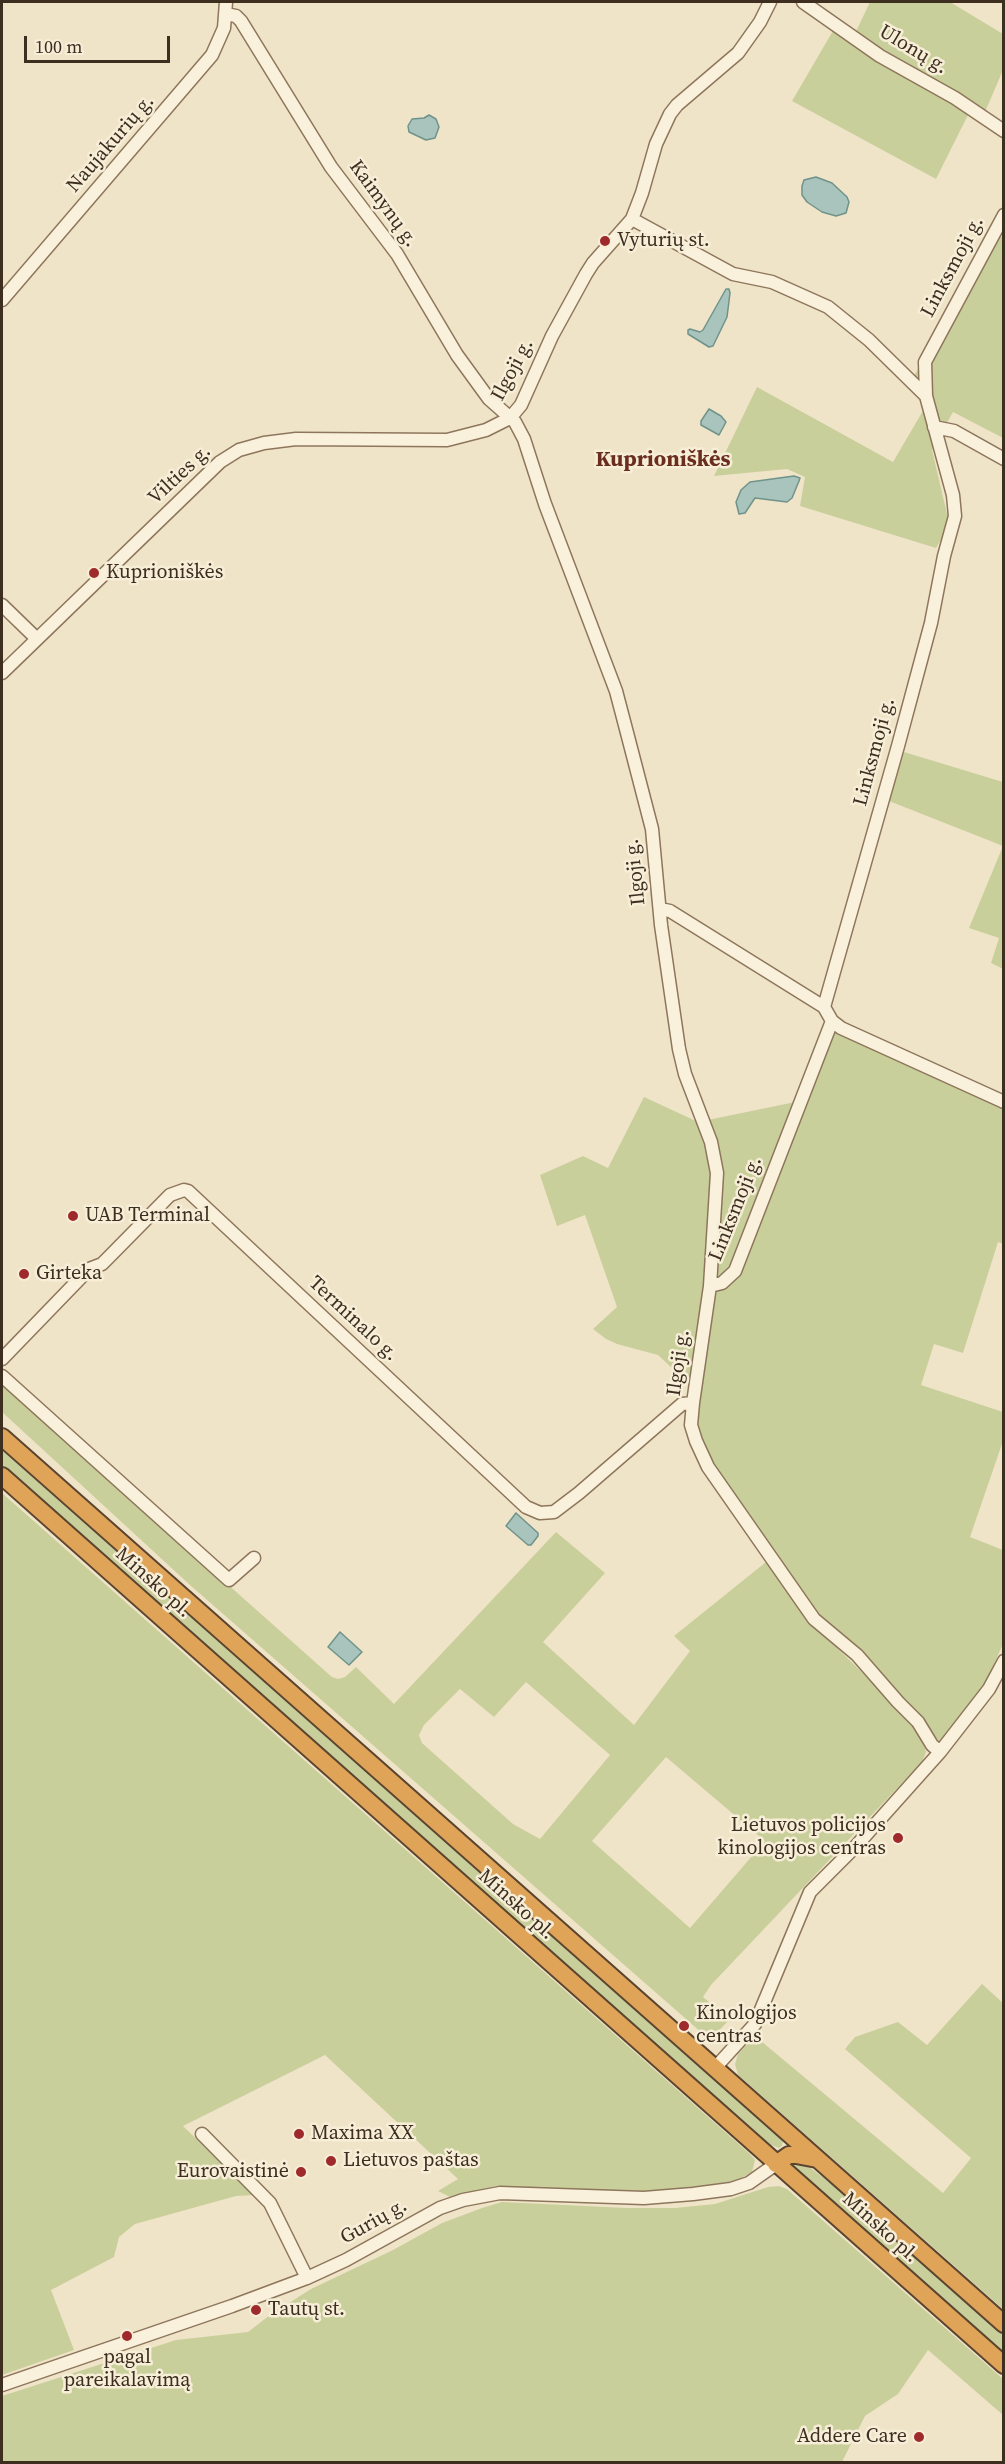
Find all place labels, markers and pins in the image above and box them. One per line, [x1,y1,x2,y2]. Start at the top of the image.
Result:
place label: Vyturių st. [617,229,710,253]
marker: Vyturių st. [598,234,612,248]
place label: Kuprioniškės [106,561,223,585]
marker: Kuprioniškės [87,566,101,580]
place label: UAB Terminal [85,1204,210,1228]
marker: UAB Terminal [66,1209,80,1223]
place label: Girteka [36,1262,102,1286]
marker: Girteka [17,1267,31,1281]
place label: Lietuvos policijos kinologijos centras [718,1814,886,1861]
marker: Lietuvos policijos kinologijos centras [891,1831,905,1845]
place label: Kinologijos centras [696,2002,797,2049]
marker: Kinologijos centras [677,2019,691,2033]
place label: Maxima XX [311,2122,414,2146]
marker: Maxima XX [292,2127,306,2141]
place label: Lietuvos paštas [343,2149,479,2173]
marker: Lietuvos paštas [324,2154,338,2168]
place label: Eurovaistinė [177,2160,289,2184]
marker: Eurovaistinė [294,2165,308,2179]
place label: Tautų st. [268,2298,345,2322]
marker: Tautų st. [249,2303,263,2317]
marker: pagal pareikalavimą [120,2329,134,2343]
place label: pagal pareikalavimą [63,2346,191,2393]
place label: Addere Care [797,2425,907,2449]
marker: Addere Care [912,2430,926,2444]

